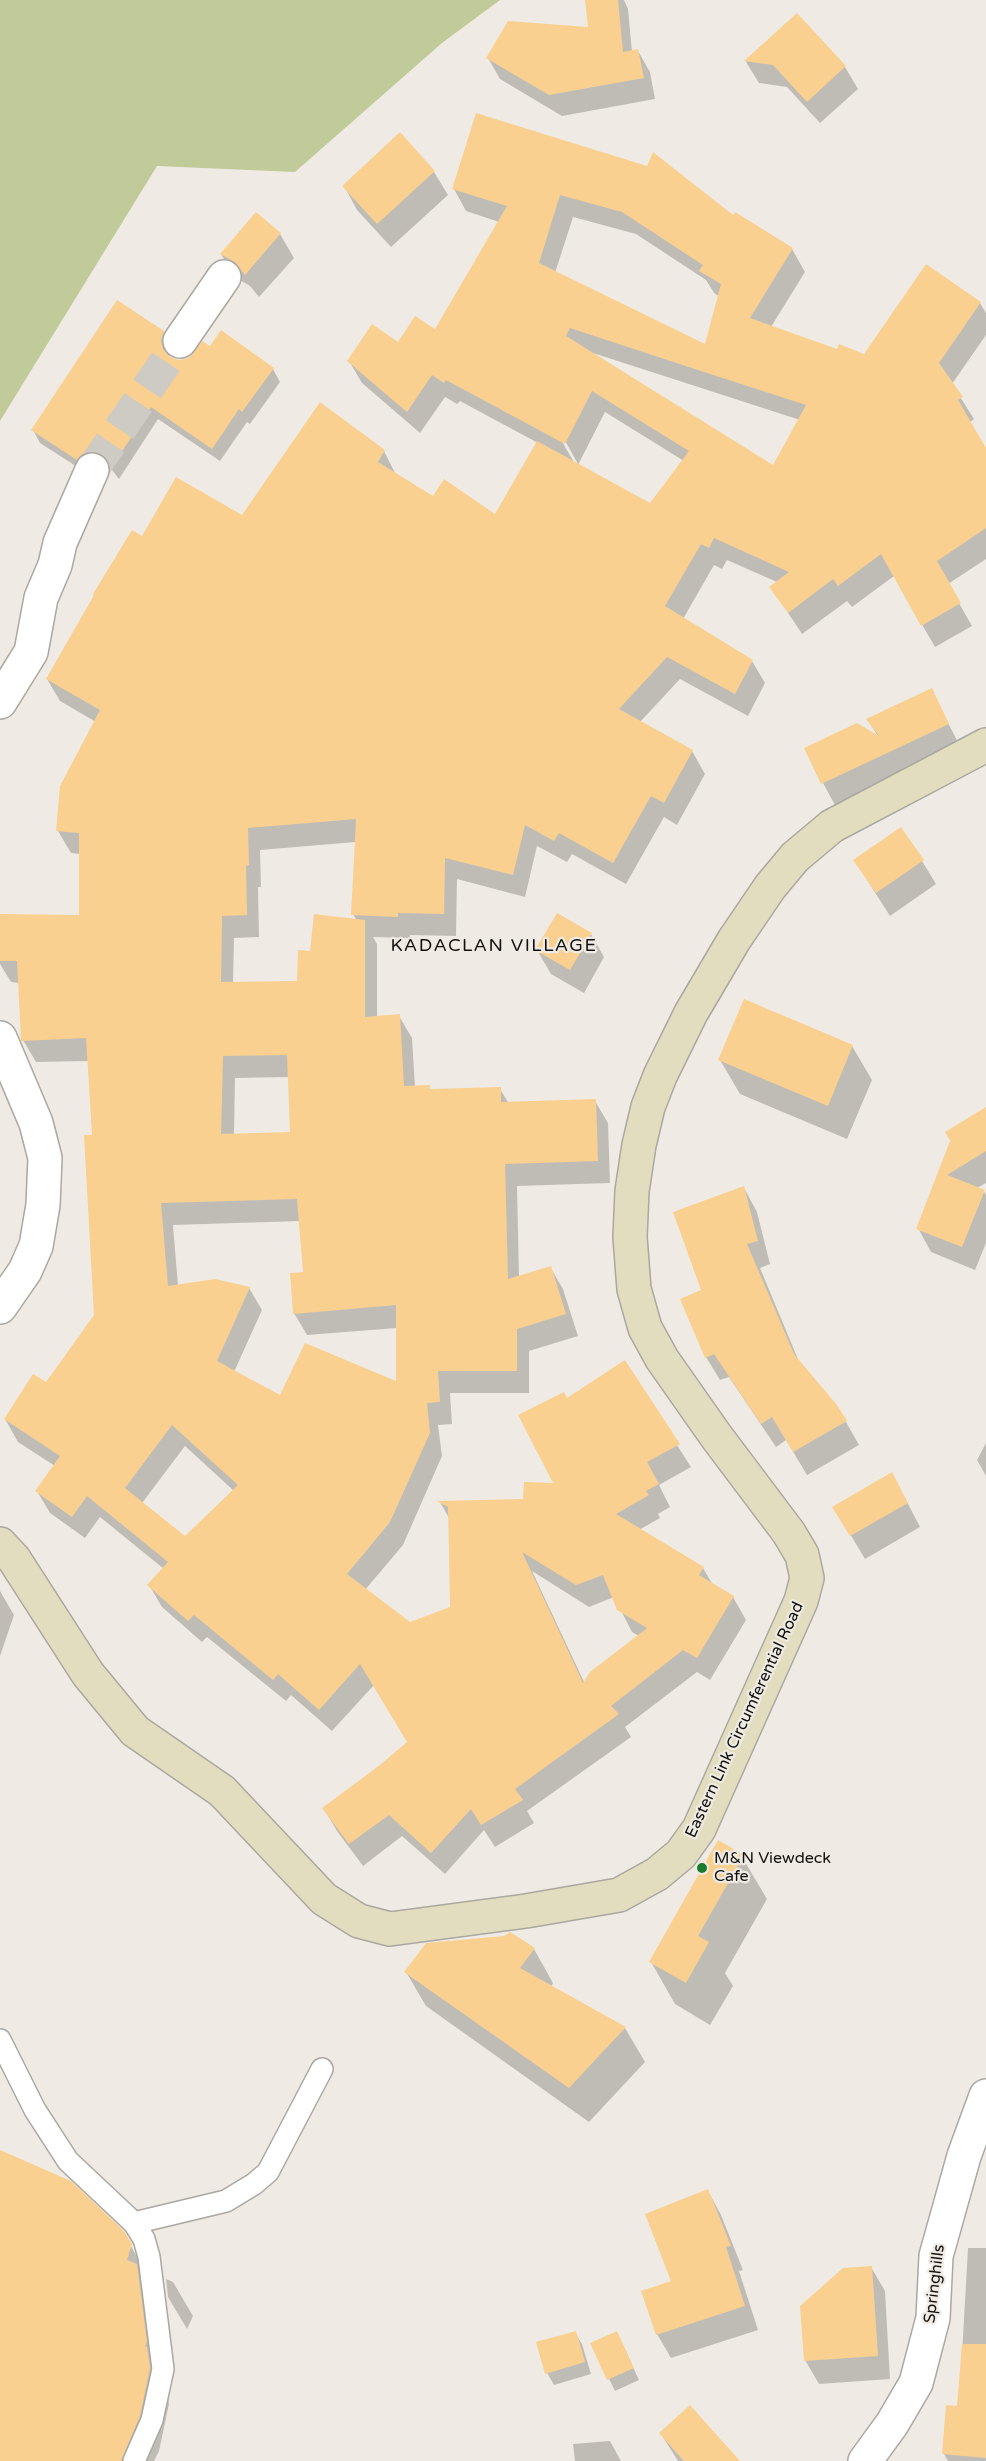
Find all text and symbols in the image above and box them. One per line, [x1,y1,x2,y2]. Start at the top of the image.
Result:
district label: KADACLAN VILLAGE [391,935,597,957]
street label: Eastern Link Circumferential Road [682,1599,808,1841]
place label: M&N Viewdeck Cafe [714,1849,831,1887]
marker: M&N Viewdeck Cafe [695,1861,709,1875]
street label: Springhills [921,2244,949,2324]

